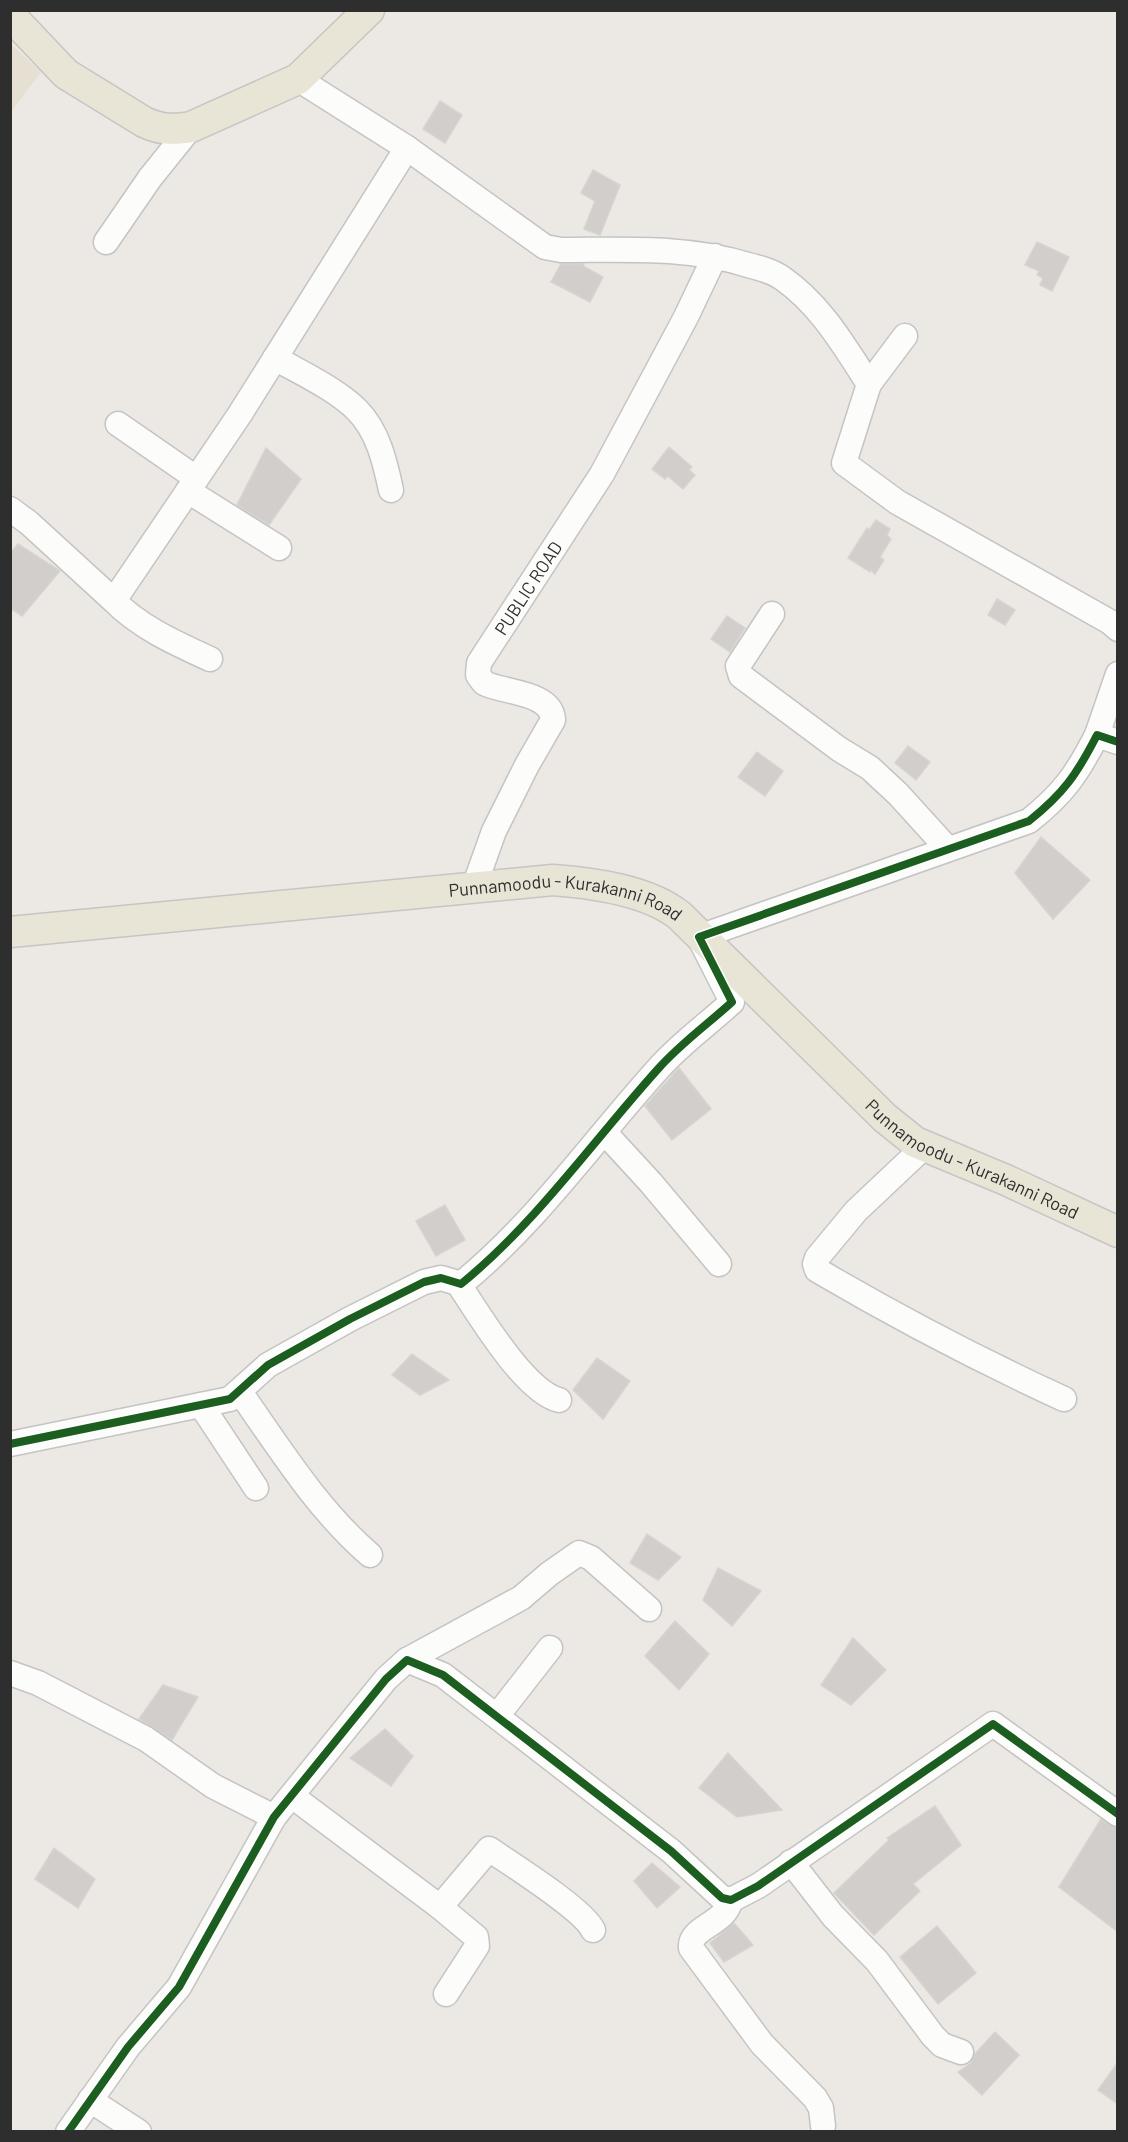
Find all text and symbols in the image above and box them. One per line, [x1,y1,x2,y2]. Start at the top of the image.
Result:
street label: PUBLIC ROAD [489,537,566,639]
street label: Punnamoodu - Kurakanni Road [447,869,687,925]
street label: Punnamoodu - Kurakanni Road [861,1094,1083,1223]

